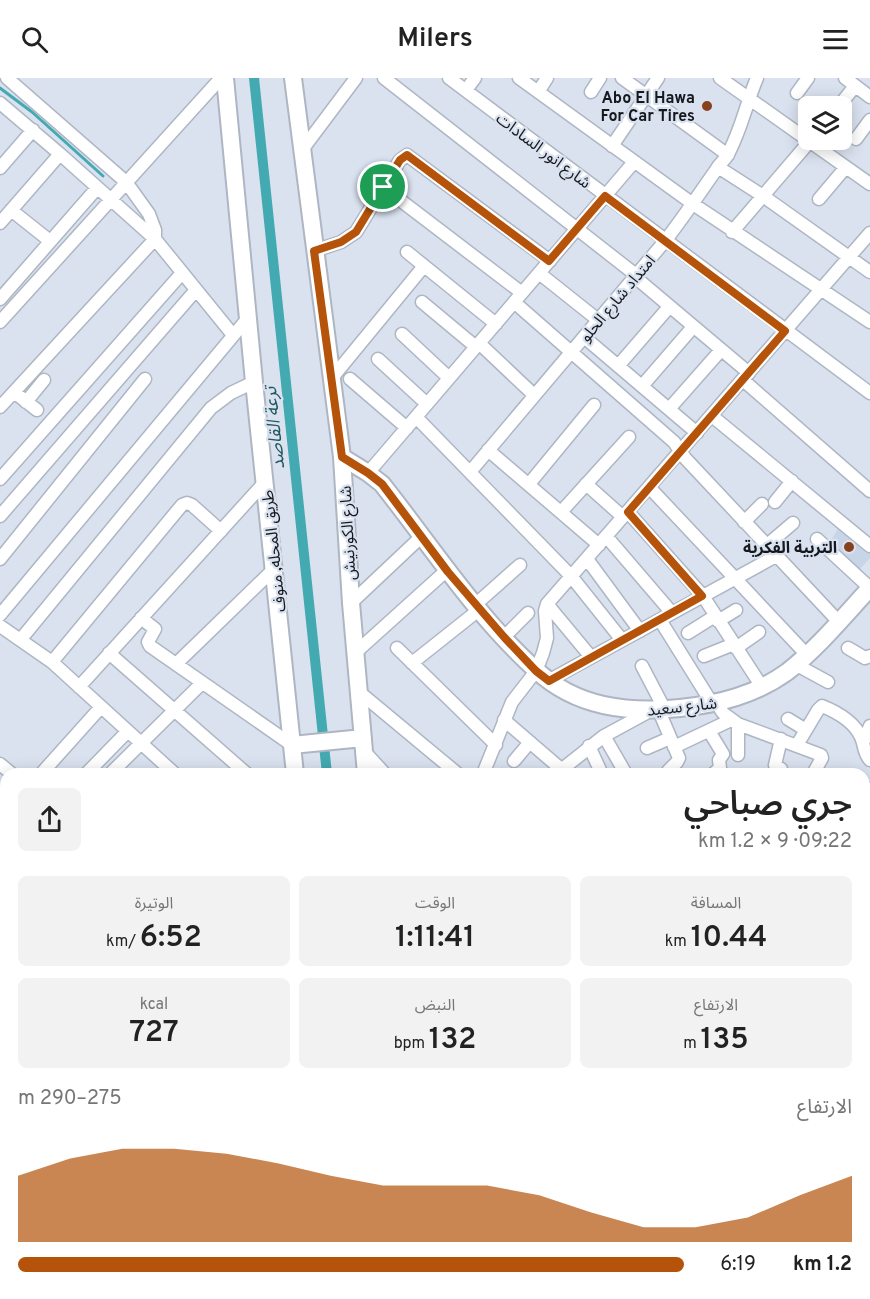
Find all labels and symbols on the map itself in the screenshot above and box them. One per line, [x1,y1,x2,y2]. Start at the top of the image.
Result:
place label: Abo El Hawa For Car Tires [600,89,695,127]
marker: Abo El Hawa For Car Tires [700,99,714,113]
street label: شارع انور السادات [491,109,594,195]
pin [357,161,408,212]
street label: امتداد شارع الحلو [576,252,661,347]
water label: ترعة القاصد [259,383,291,470]
street label: شارع الكورنيش [337,485,362,581]
street label: طريق المحله, منوف [259,489,291,613]
place label: التربية الفكرية [743,539,837,559]
marker: التربية الفكرية [842,540,856,554]
street label: شارع سعيد [646,694,718,723]

